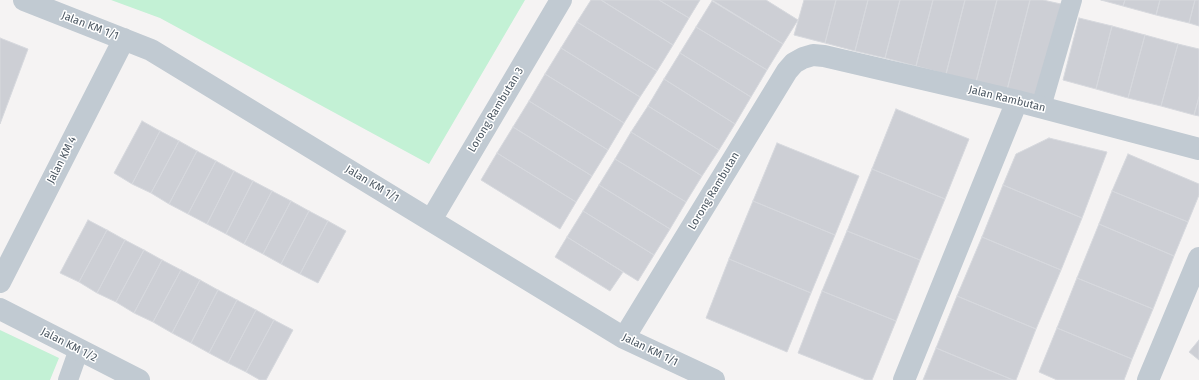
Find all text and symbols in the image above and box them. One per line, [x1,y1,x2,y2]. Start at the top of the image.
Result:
street label: Jalan KM 1/1 [59,9,121,43]
street label: Lorong Rambutan 3 [465,65,527,155]
street label: Jalan Rambutan [967,83,1047,115]
street label: Jalan KM 4 [44,134,80,186]
street label: Lorong Rambutan [686,150,742,232]
street label: Jalan KM 1/1 [343,163,401,205]
street label: Jalan KM 1/2 [39,325,99,365]
street label: Jalan KM 1/1 [620,331,680,369]

